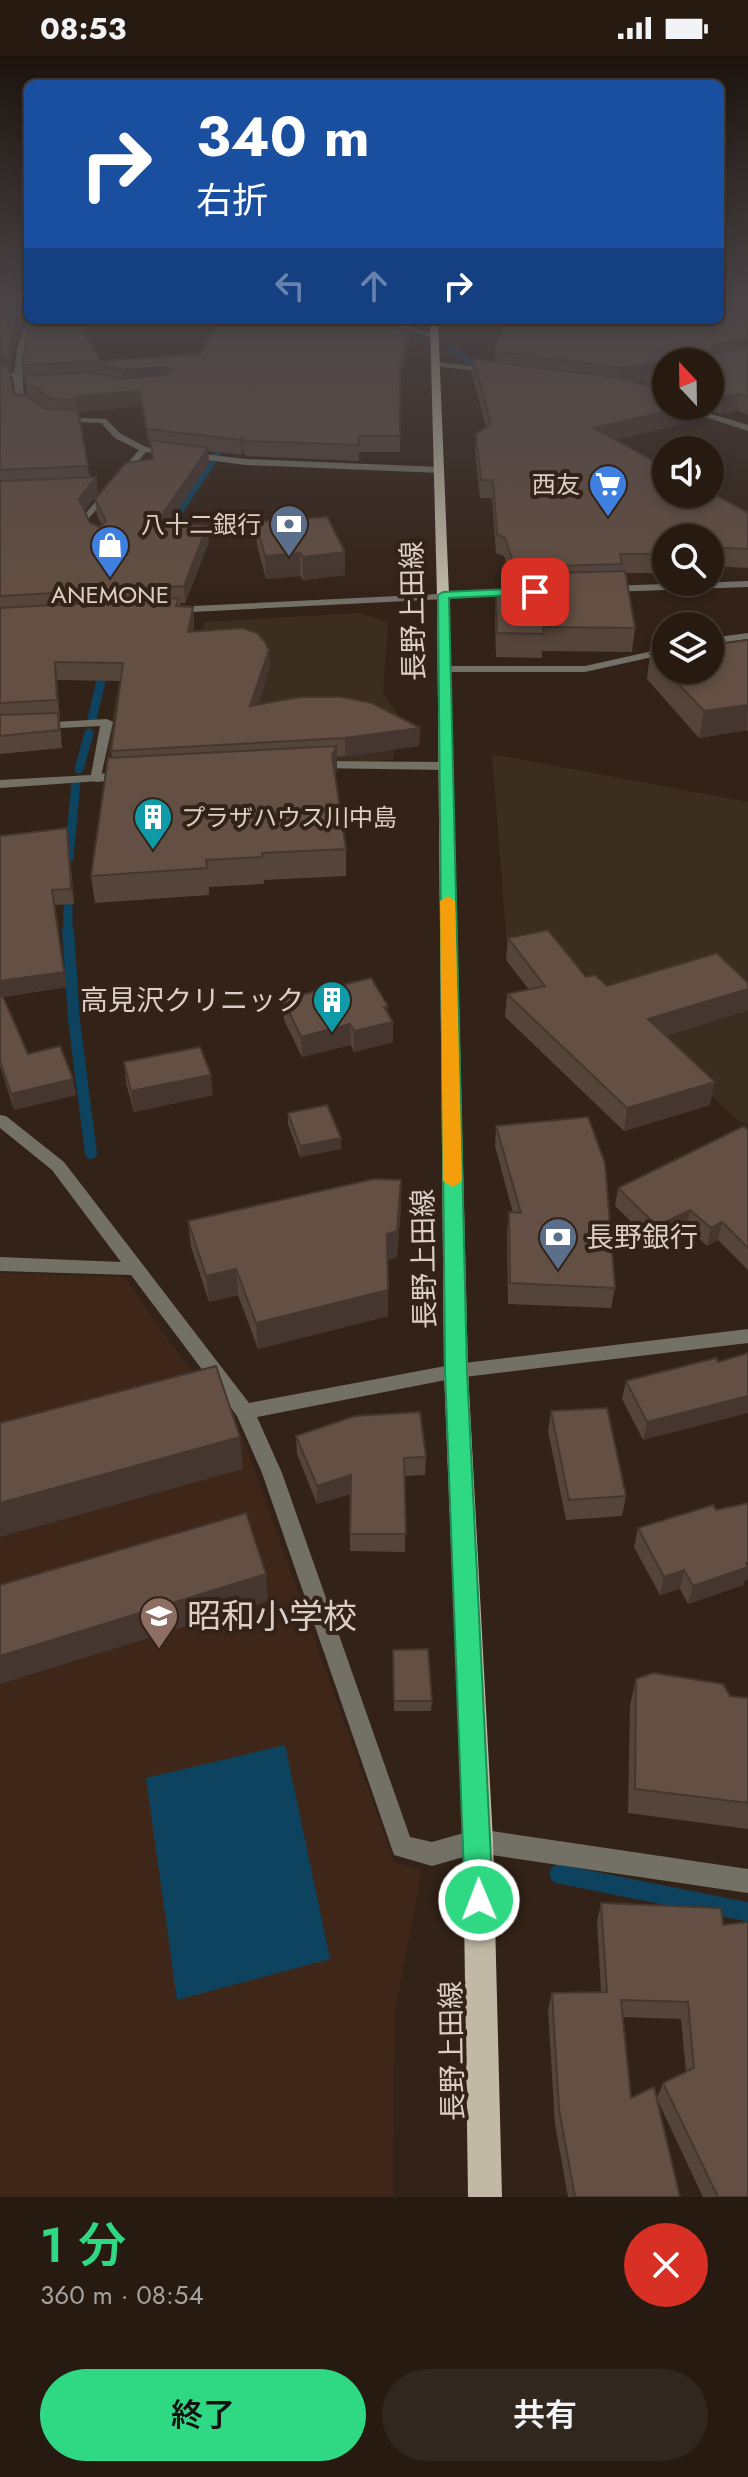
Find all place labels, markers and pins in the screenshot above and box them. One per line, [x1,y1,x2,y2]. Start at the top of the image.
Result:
supermarket icon: 西友 [587,463,629,518]
place label: 西友 [532,467,580,502]
bank icon: 八十二銀行 [268,503,310,558]
place label: 八十二銀行 [141,507,261,542]
shop icon: ANEMONE [89,524,131,579]
pin [501,558,569,626]
place label: ANEMONE [51,577,169,612]
building icon: プラザハウス川中島 [132,796,174,851]
place label: プラザハウス川中島 [181,800,397,835]
building icon: 高見沢クリニック [311,979,353,1034]
place label: 高見沢クリニック [80,980,304,1021]
bank icon: 長野銀行 [537,1216,579,1271]
place label: 長野銀行 [586,1217,698,1258]
place label: 昭和小学校 [187,1592,357,1641]
school or university icon: 昭和小学校 [138,1595,180,1650]

